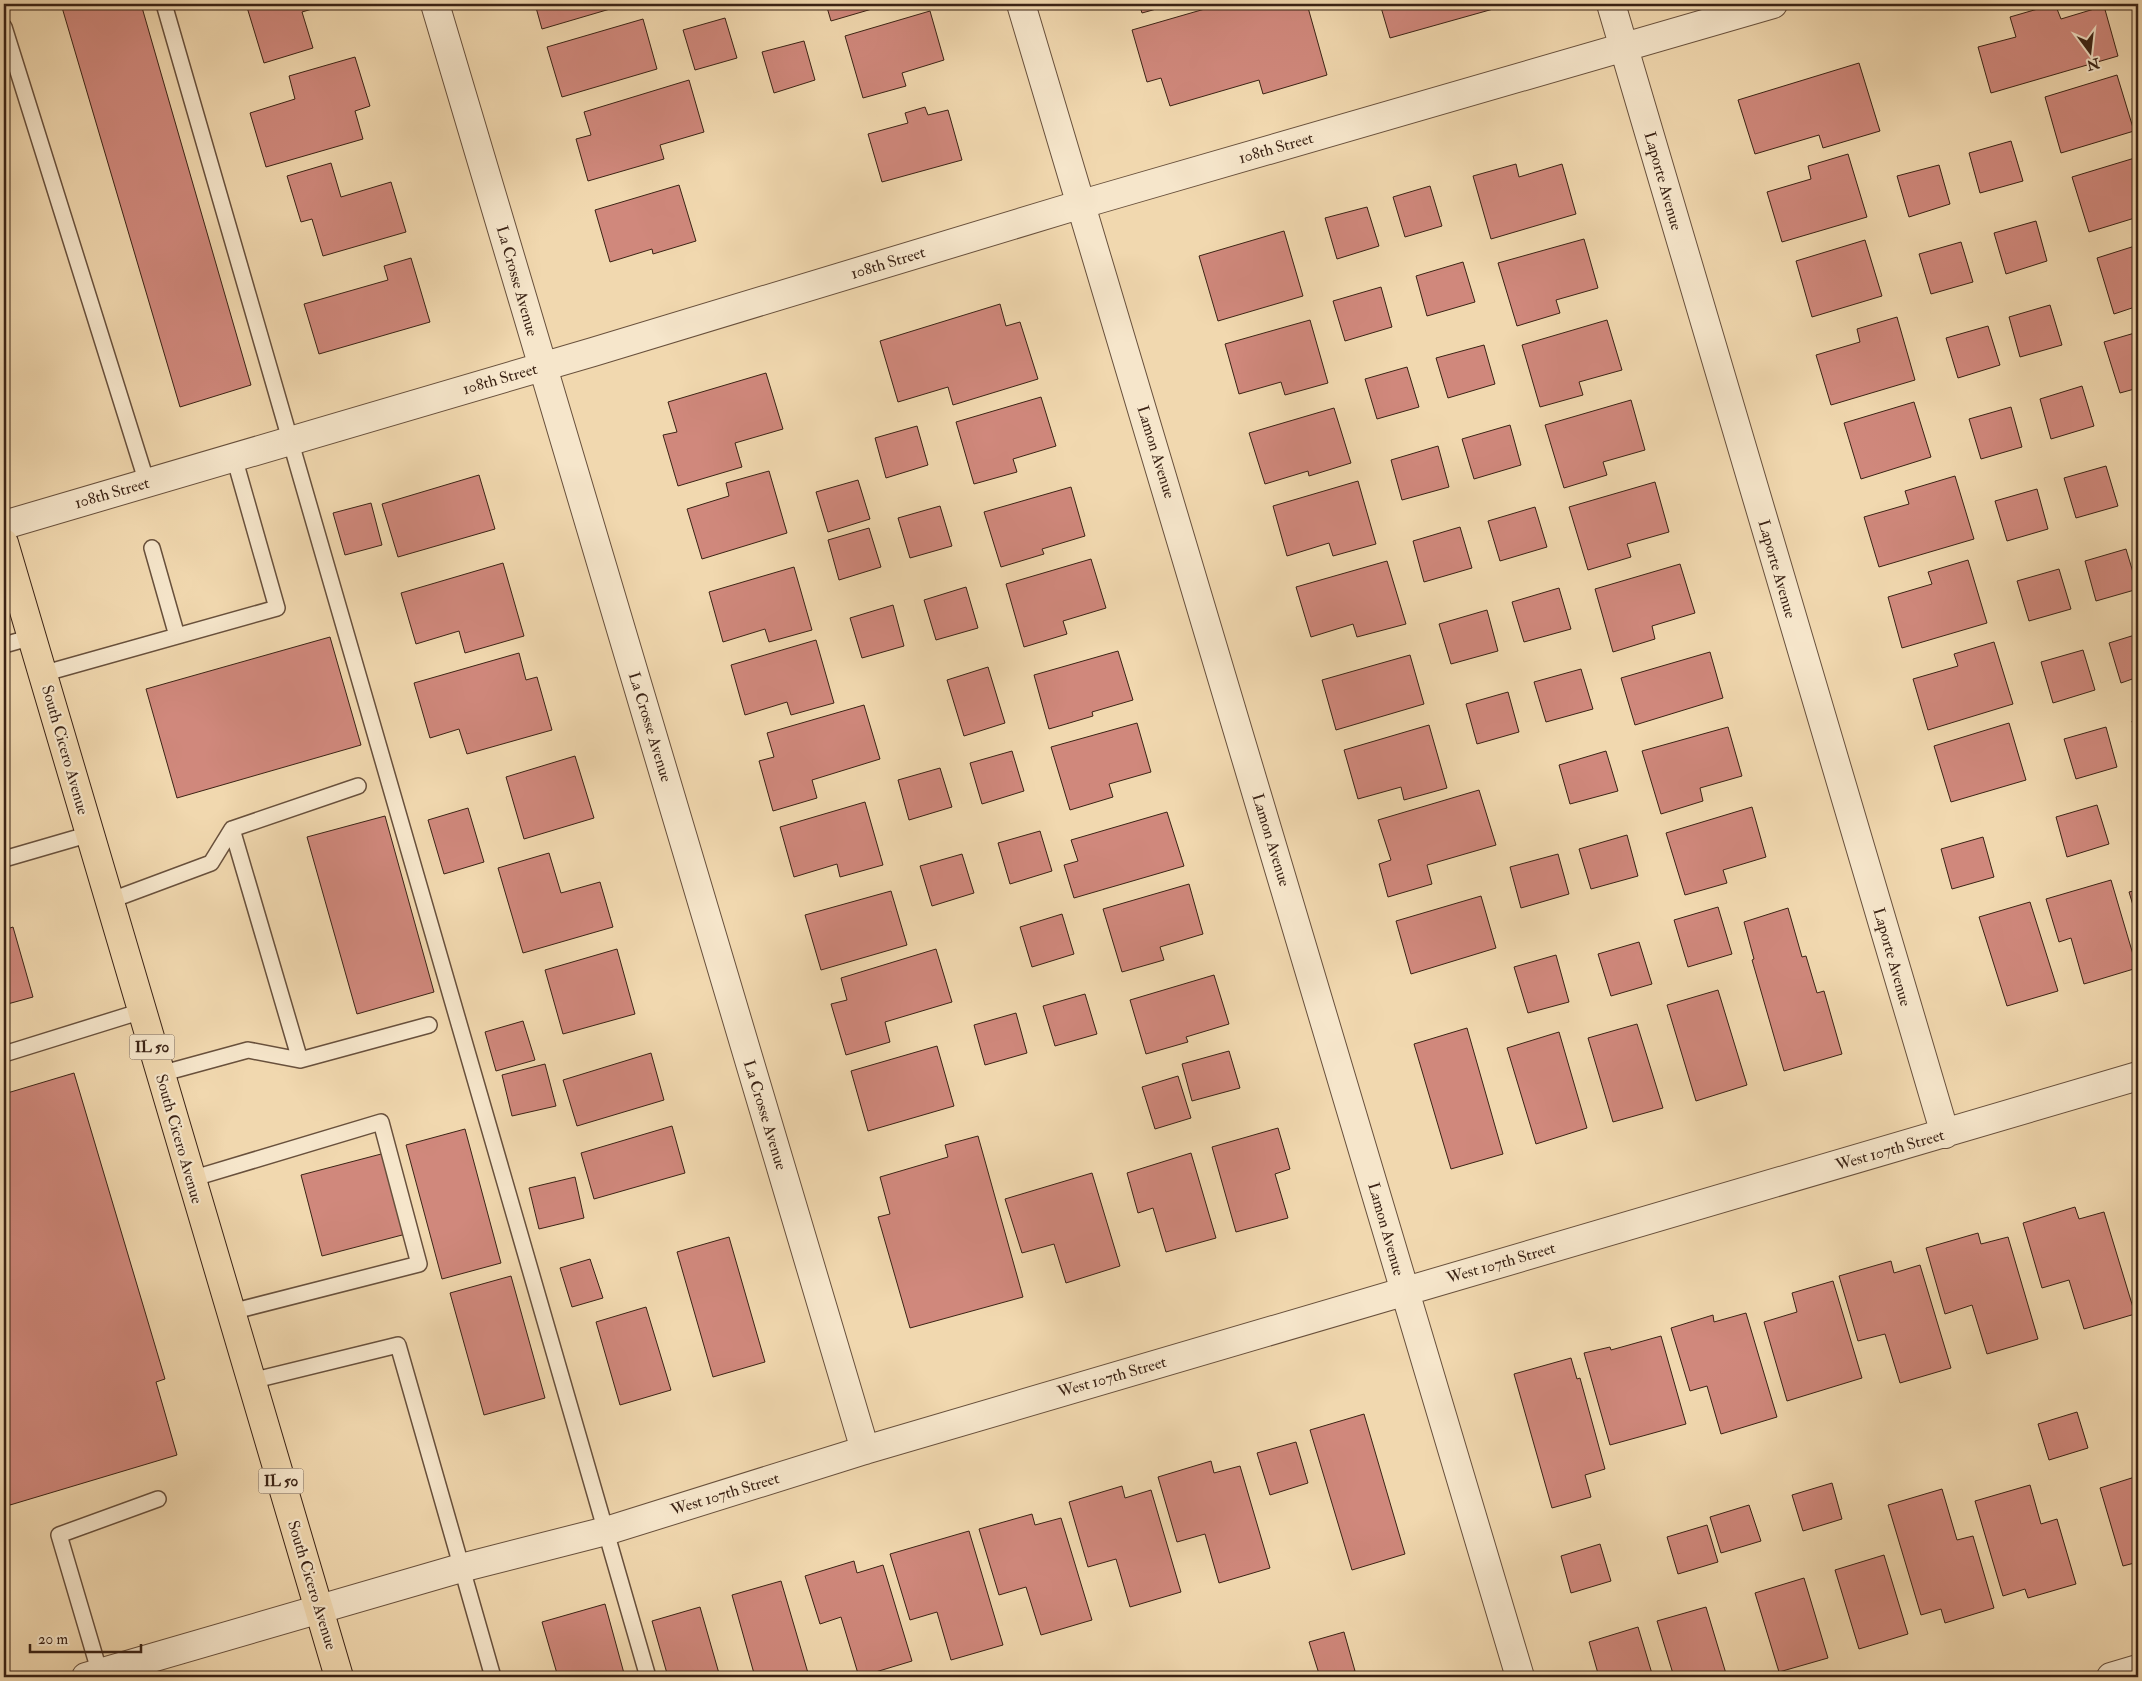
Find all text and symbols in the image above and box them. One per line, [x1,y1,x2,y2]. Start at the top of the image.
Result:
north arrow [2064,28,2114,78]
text: N [2085,54,2102,74]
street label: 108th Street [1236,128,1316,168]
street label: Laporte Avenue [1638,129,1687,233]
street label: La Crosse Avenue [492,223,542,339]
street label: 108th Street [848,242,928,284]
street label: 108th Street [460,359,540,399]
street label: Lamon Avenue [1132,403,1180,501]
street label: 108th Street [72,473,152,513]
street label: Laporte Avenue [1752,517,1801,621]
street label: La Crosse Avenue [624,670,676,785]
street label: South Cicero Avenue [37,683,93,817]
street label: Lamon Avenue [1247,791,1295,889]
street label: Laporte Avenue [1867,905,1916,1009]
road number: IL 50 [130,1034,174,1060]
street label: La Crosse Avenue [739,1058,791,1173]
street label: South Cicero Avenue [151,1072,207,1206]
street label: West 107th Street [1832,1125,1947,1175]
street label: Lamon Avenue [1363,1180,1409,1278]
street label: West 107th Street [1443,1238,1558,1288]
street label: West 107th Street [1054,1352,1169,1402]
road number: IL 50 [258,1468,304,1494]
street label: West 107th Street [667,1468,782,1520]
street label: South Cicero Avenue [283,1518,341,1652]
scale bar [30,1621,141,1653]
text: 20 m [38,1630,68,1649]

